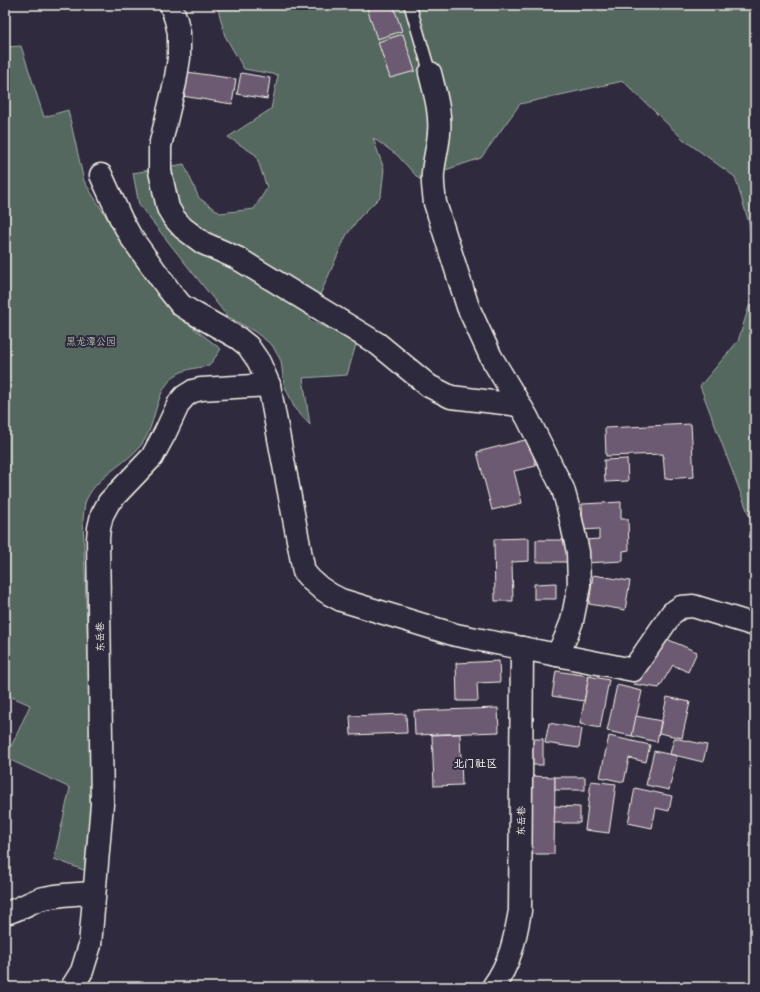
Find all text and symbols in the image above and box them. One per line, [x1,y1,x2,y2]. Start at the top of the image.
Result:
park label: 黑龙潭公园 [66,335,116,348]
street label: 东岳巷 [93,621,107,652]
district label: 北门社区 [453,756,497,771]
street label: 东岳巷 [514,805,528,836]

